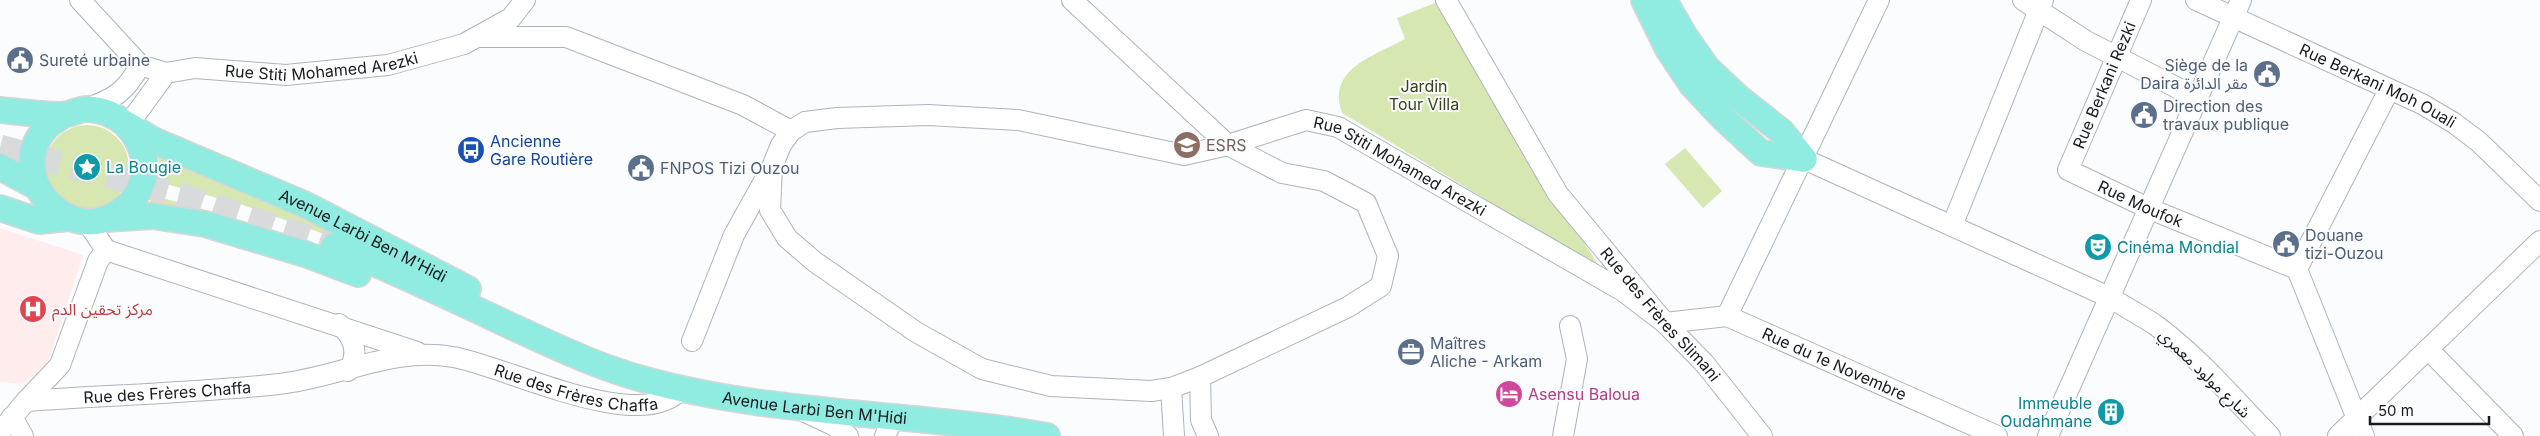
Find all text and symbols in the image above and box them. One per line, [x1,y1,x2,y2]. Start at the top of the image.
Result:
street label: Rue Berkani Rezki [2068,19,2140,151]
street label: Rue Berkani Moh Ouali [2296,39,2460,132]
public building icon: Sureté urbaine [5,45,35,75]
street label: Rue Stiti Mohamed Arezki [224,47,420,85]
place label: Sureté urbaine [39,50,150,70]
place label: Siège de la Daira مقر الدائرة [2140,55,2248,93]
public building icon: Siège de la Daira مقر الدائرة [2252,59,2282,89]
park label: Jardin Tour Villa [1389,76,1459,114]
place label: Direction des travaux publique [2163,96,2289,134]
public building icon: Direction des travaux publique [2129,100,2159,130]
street label: Rue Stiti Mohamed Arezki [1312,112,1490,220]
school or university icon: ESRS [1172,130,1202,160]
place label: Ancienne Gare Routière [490,131,593,169]
bus stop icon: Ancienne Gare Routière [456,135,486,165]
place label: ESRS [1206,135,1246,155]
place icon: La Bougie [72,152,102,182]
public building icon: FNPOS Tizi Ouzou [626,153,656,183]
place label: La Bougie [106,157,181,177]
place label: FNPOS Tizi Ouzou [660,158,799,178]
street label: Rue Moufok [2095,176,2186,231]
street label: Avenue Larbi Ben M'Hidi [276,185,450,286]
place label: Douane tizi-Ouzou [2305,225,2384,263]
public building icon: Douane tizi-Ouzou [2271,229,2301,259]
theatre icon: Cinéma Mondial [2083,232,2113,262]
place label: Cinéma Mondial [2117,237,2239,257]
street label: Rue des Frères Slimani [1596,243,1725,385]
hospital icon: مركز تحقين الدم [18,294,48,324]
place label: مركز تحقين الدم [52,299,153,322]
street label: Rue du 1e Novembre [1759,323,1910,405]
street label: شارع مولود معمري [2153,324,2255,424]
place label: Maîtres Aliche - Arkam [1430,333,1542,371]
office icon: Maîtres Aliche - Arkam [1396,337,1426,367]
street label: Rue des Frères Chaffa [492,359,660,415]
street label: Rue des Frères Chaffa [83,377,252,407]
hotel icon: Asensu Baloua [1494,379,1524,409]
place label: Asensu Baloua [1528,384,1640,404]
street label: Avenue Larbi Ben M'Hidi [721,387,908,428]
place label: Immeuble Oudahmane [2000,393,2092,431]
scale bar [2370,394,2489,426]
building icon: Immeuble Oudahmane [2096,397,2126,427]
text: 50 m [2378,401,2414,420]

